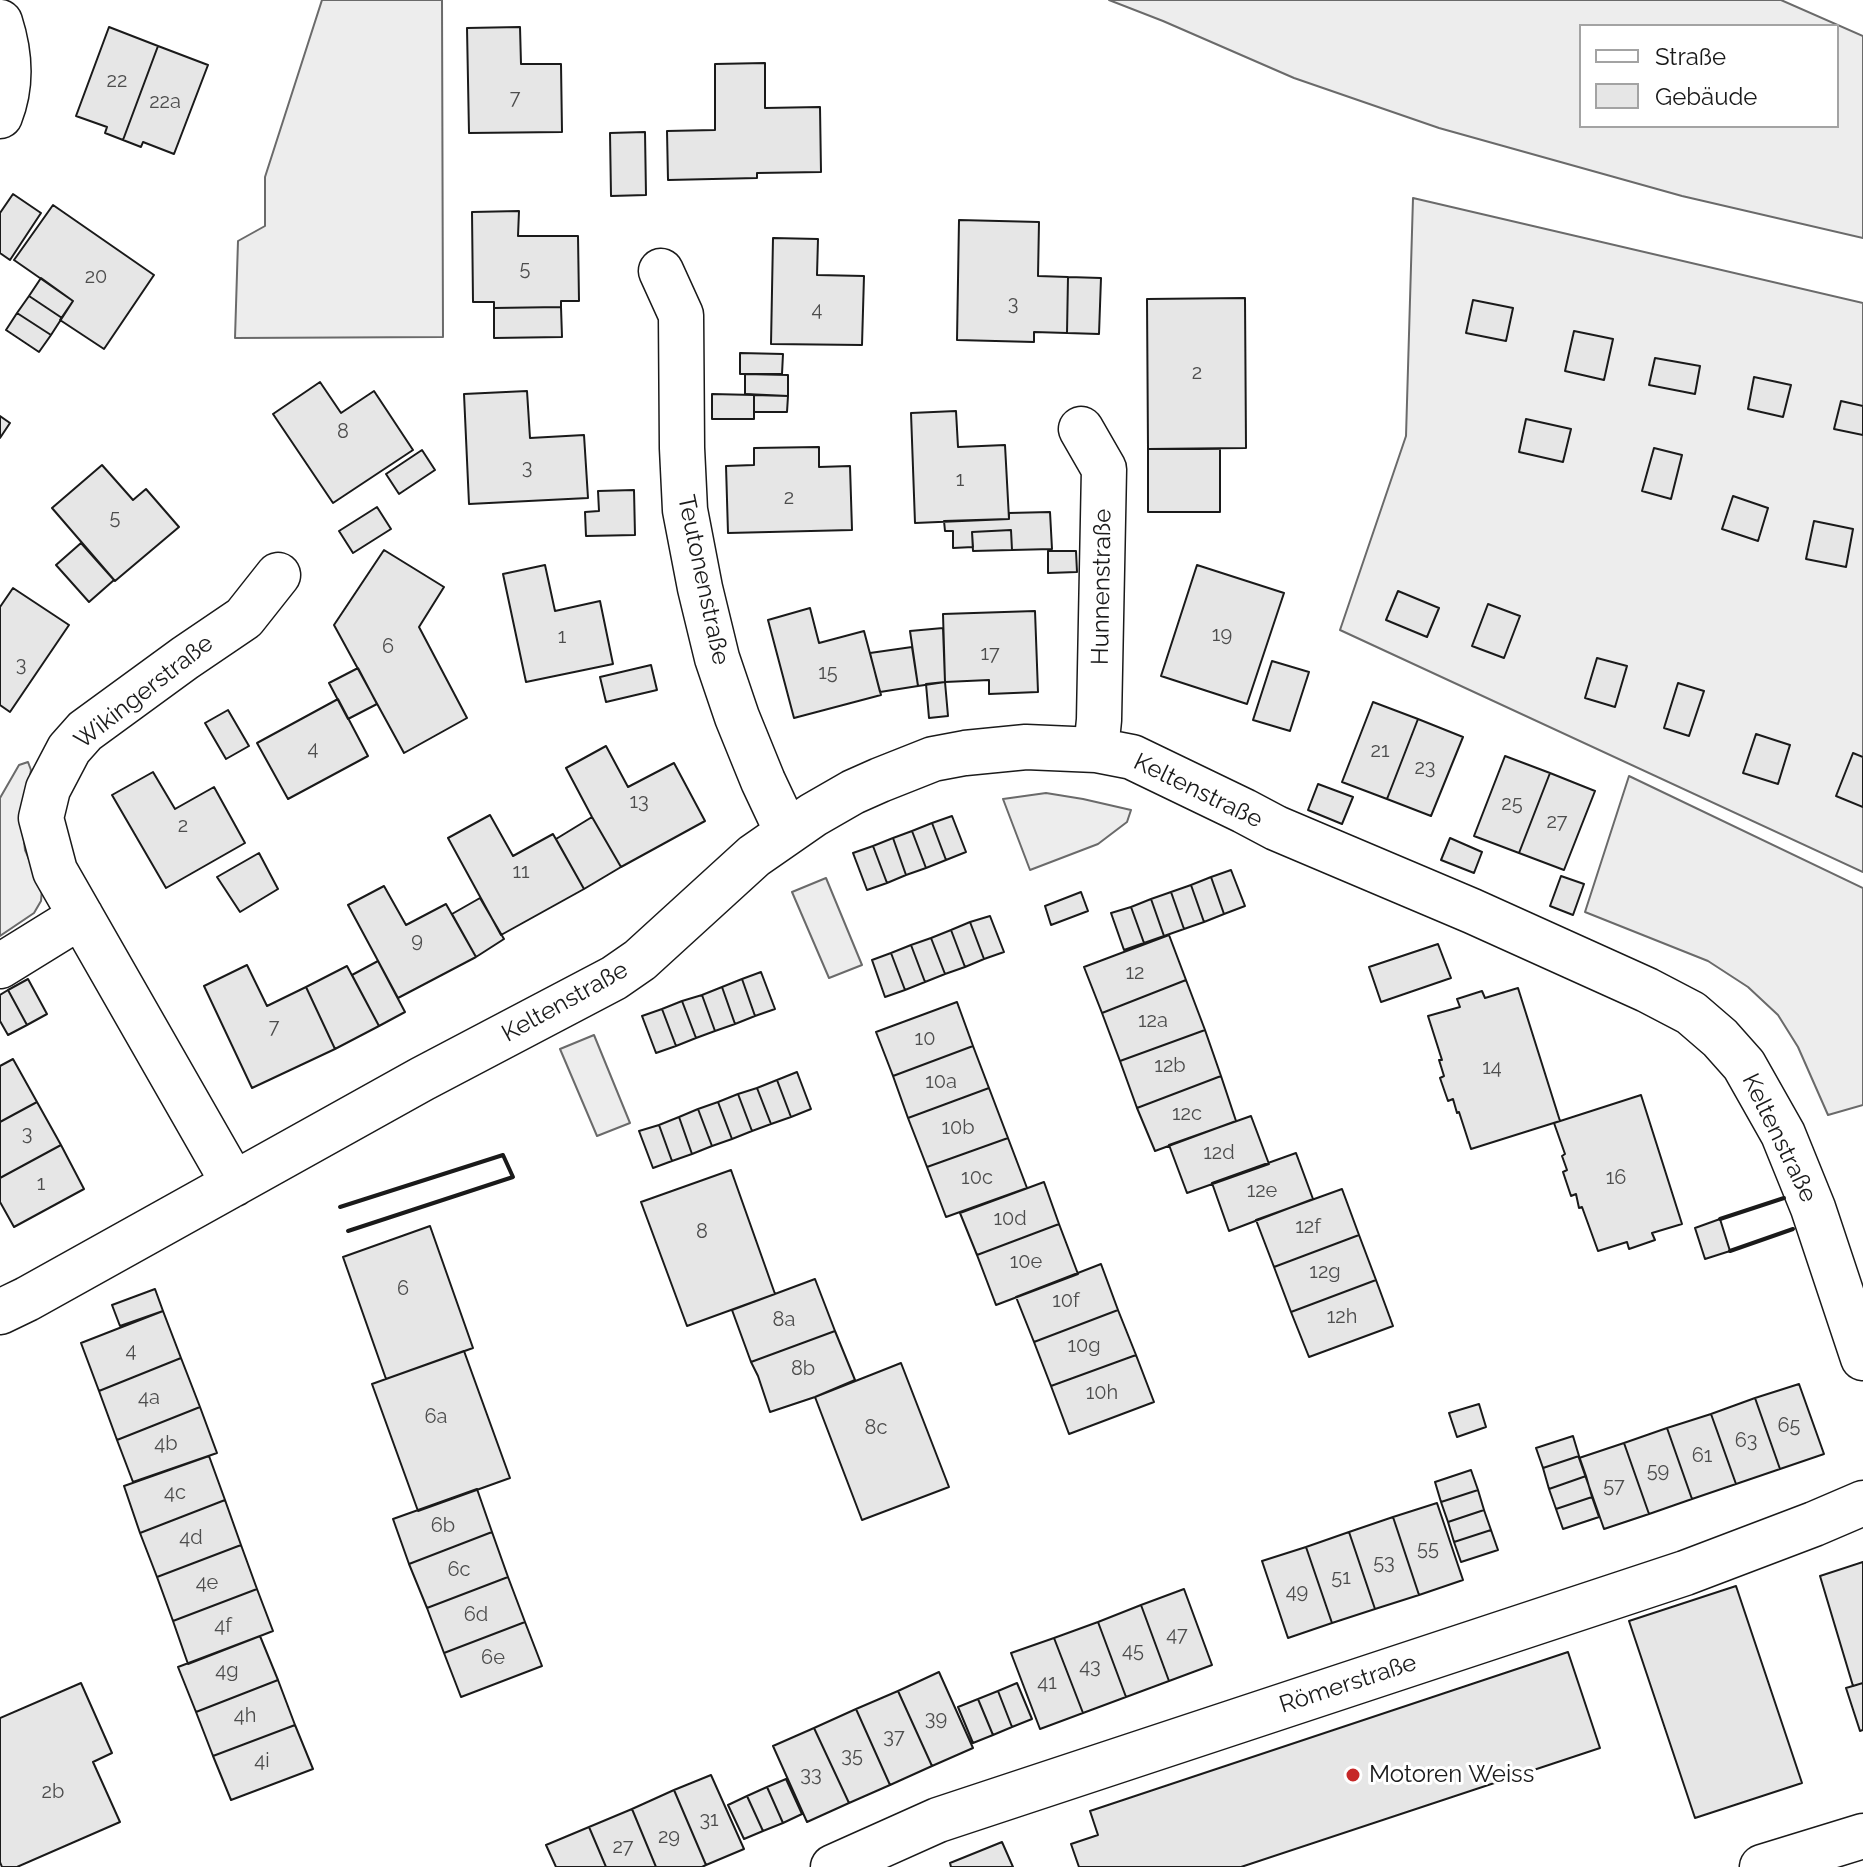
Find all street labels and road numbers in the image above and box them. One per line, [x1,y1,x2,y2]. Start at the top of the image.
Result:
street label: Teutonenstraße [671,492,735,668]
street label: Hunnenstraße [1086,509,1118,665]
street label: Wikingerstraße [69,629,219,755]
street label: Keltenstraße [1129,747,1267,835]
street label: Keltenstraße [497,956,633,1048]
street label: Keltenstraße [1735,1069,1823,1207]
street label: Römerstraße [1276,1648,1420,1720]

